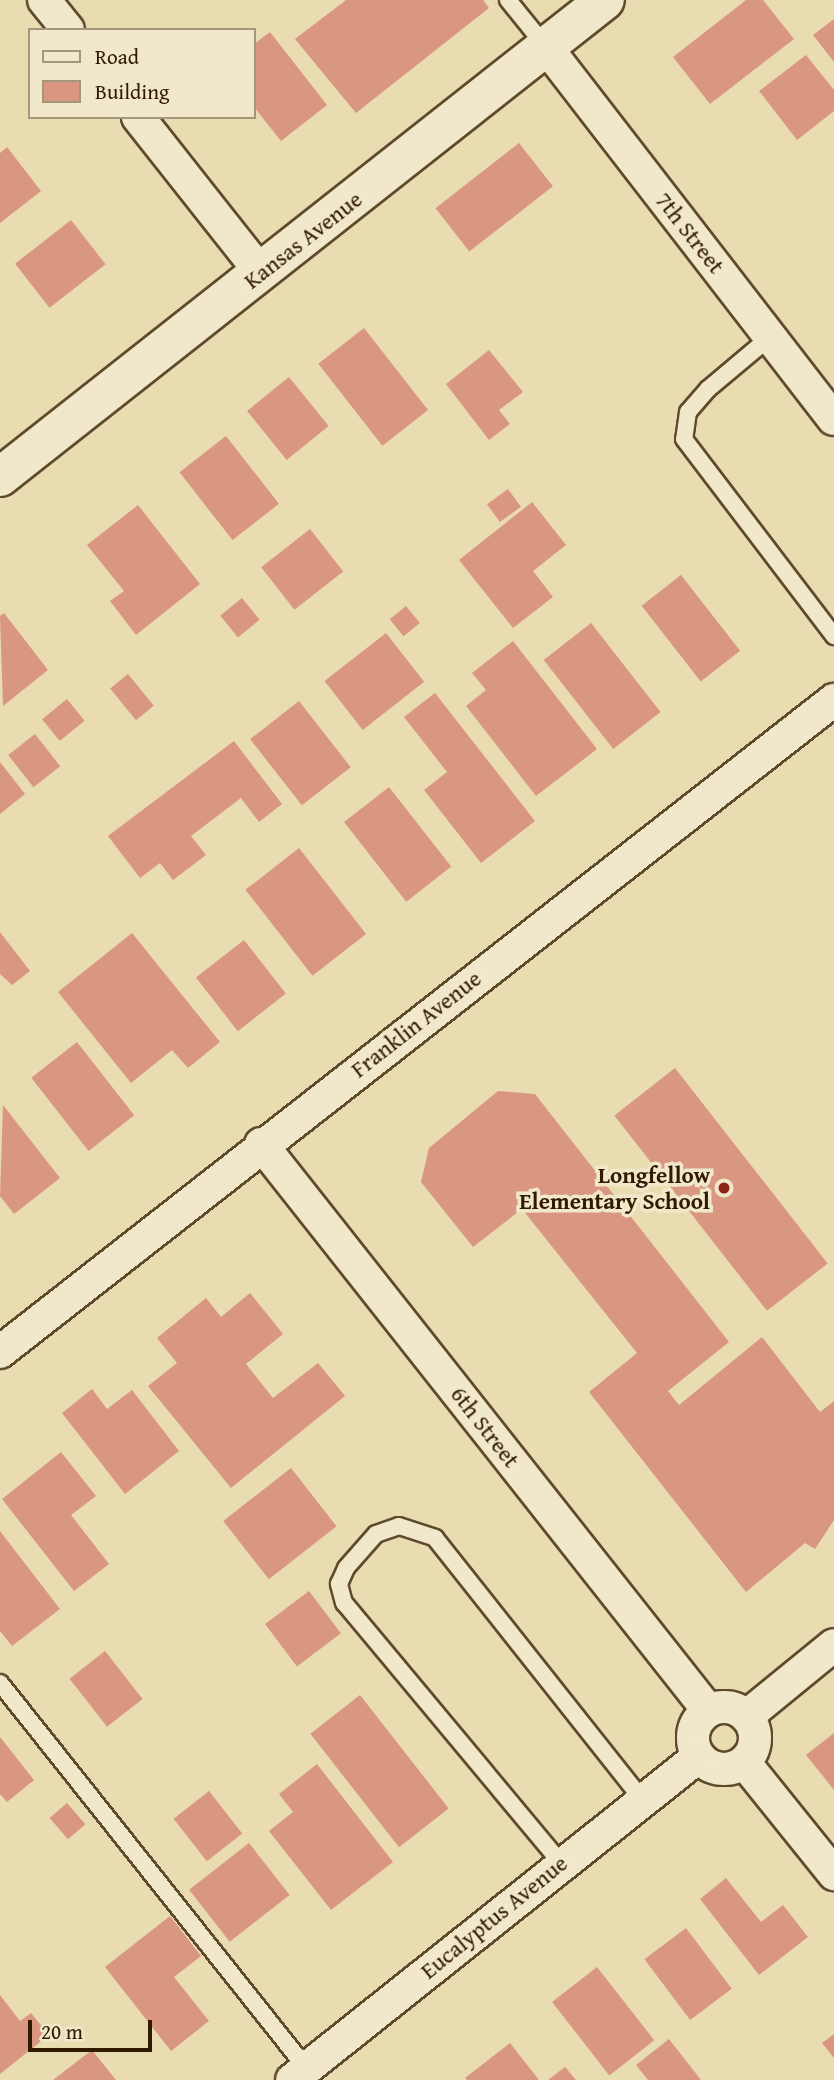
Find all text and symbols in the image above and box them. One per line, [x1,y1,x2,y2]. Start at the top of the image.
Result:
legend [28,28,256,119]
text: Road [95,41,139,72]
text: Building [95,76,169,107]
street label: Kansas Avenue [238,185,368,295]
street label: 7th Street [650,187,730,279]
street label: Franklin Avenue [345,965,487,1083]
place label: Longfellow Elementary School [519,1161,710,1215]
marker: Longfellow Elementary School [716,1180,732,1196]
street label: 6th Street [445,1381,525,1473]
street label: Eucalyptus Avenue [415,1849,573,1985]
scale bar [32,2007,156,2050]
text: 20 m [41,2016,83,2047]

